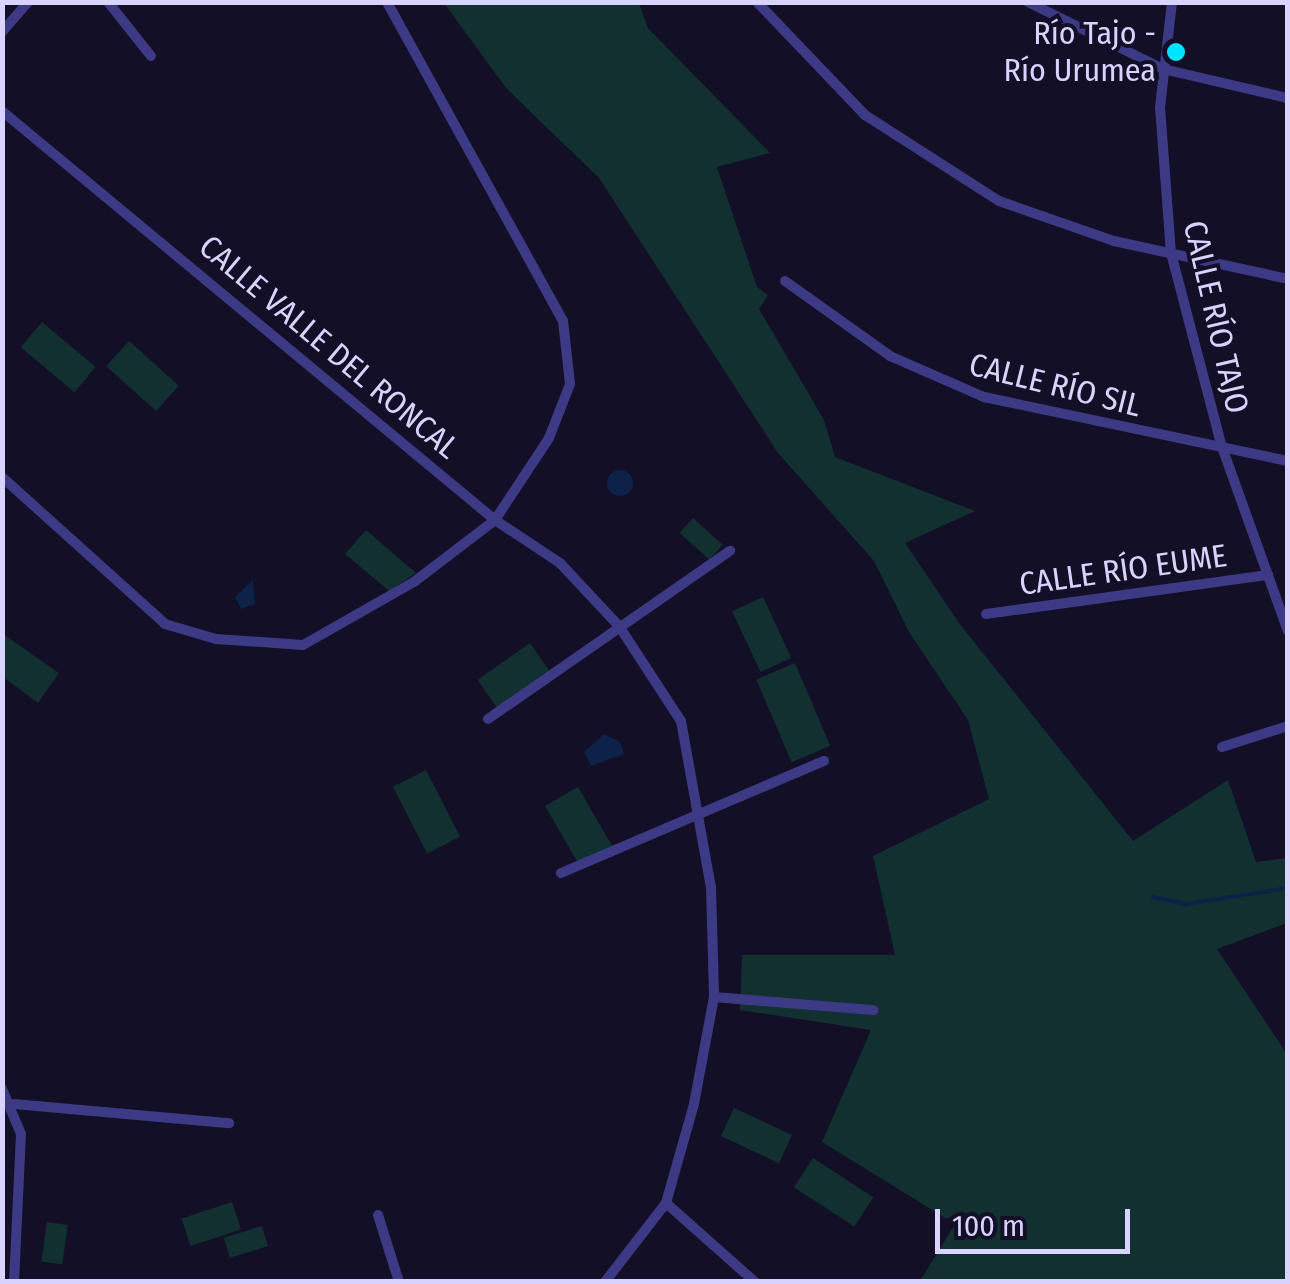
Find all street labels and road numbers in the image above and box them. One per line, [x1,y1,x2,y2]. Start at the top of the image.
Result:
street label: CALLE RÍO TAJO [1175,217,1257,417]
street label: CALLE VALLE DEL RONCAL [192,227,466,467]
street label: CALLE RÍO SIL [965,345,1145,425]
street label: CALLE RÍO EUME [1017,536,1229,604]

